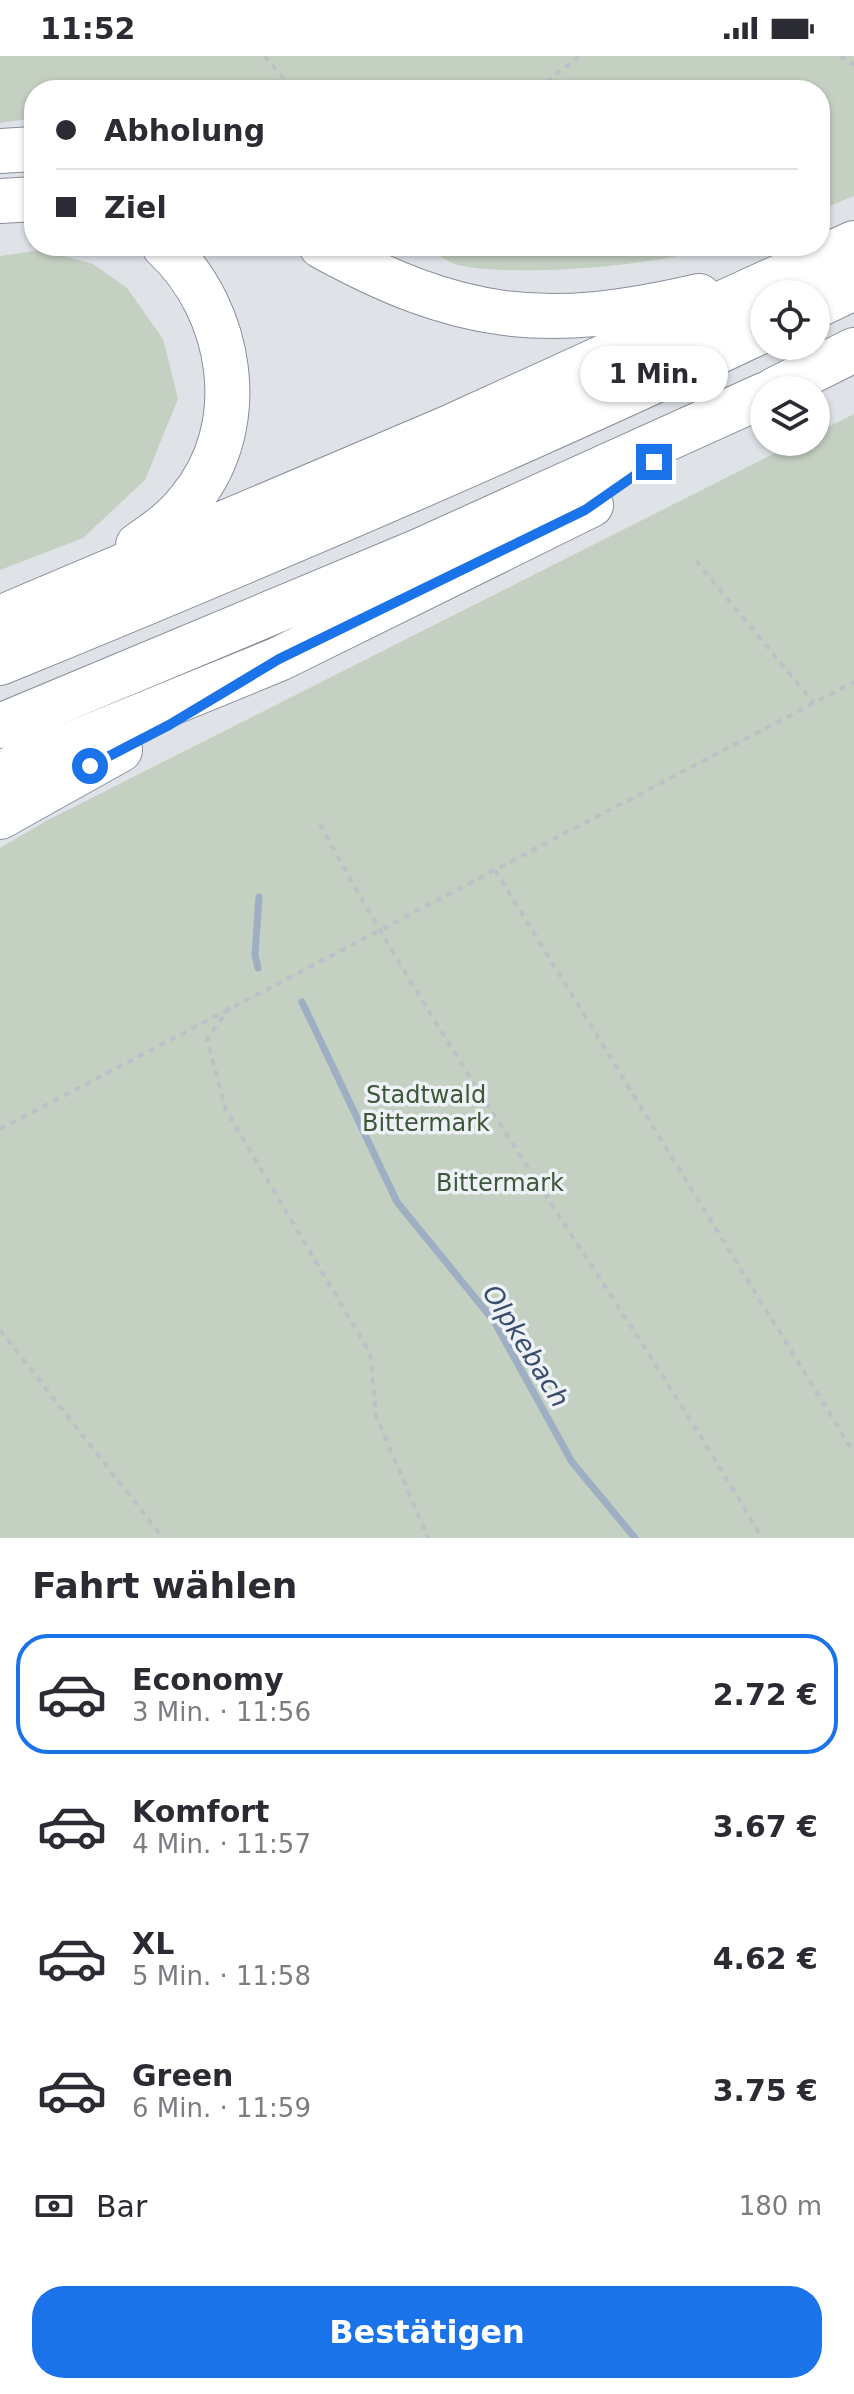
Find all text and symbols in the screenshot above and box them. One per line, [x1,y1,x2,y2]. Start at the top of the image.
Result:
text: 11:52 [40,11,136,46]
text: Abholung [104,113,265,148]
text: Ziel [104,190,167,225]
map controls [750,280,830,456]
button: locate [750,280,830,360]
callout: 1 Min. [580,346,728,402]
text: 1 Min. [609,359,699,389]
button: layers [750,376,830,456]
route end [636,444,672,480]
route start [72,748,108,784]
park label: Stadtwald Bittermark [362,1081,490,1137]
park label: Bittermark [436,1169,564,1197]
water label: Olpkebach [477,1279,575,1413]
text: Fahrt wählen [32,1565,297,1606]
icon: car [36,1658,108,1730]
text: Economy [132,1662,284,1697]
text: 2.72 € [713,1677,818,1712]
text: 3 Min. · 11:56 [132,1697,311,1727]
icon: car [36,1790,108,1862]
text: Komfort [132,1794,269,1829]
text: 3.67 € [713,1809,818,1844]
text: 4 Min. · 11:57 [132,1829,311,1859]
icon: car [36,1922,108,1994]
text: XL [132,1926,174,1961]
text: 4.62 € [713,1941,818,1976]
text: 5 Min. · 11:58 [132,1961,311,1991]
icon: car [36,2054,108,2126]
text: Green [132,2058,233,2093]
text: 3.75 € [713,2073,818,2108]
text: 6 Min. · 11:59 [132,2093,311,2123]
icon: cash [32,2184,76,2228]
text: Bar [96,2189,147,2224]
text: 180 m [739,2191,822,2221]
button: Bestätigen [32,2286,822,2378]

